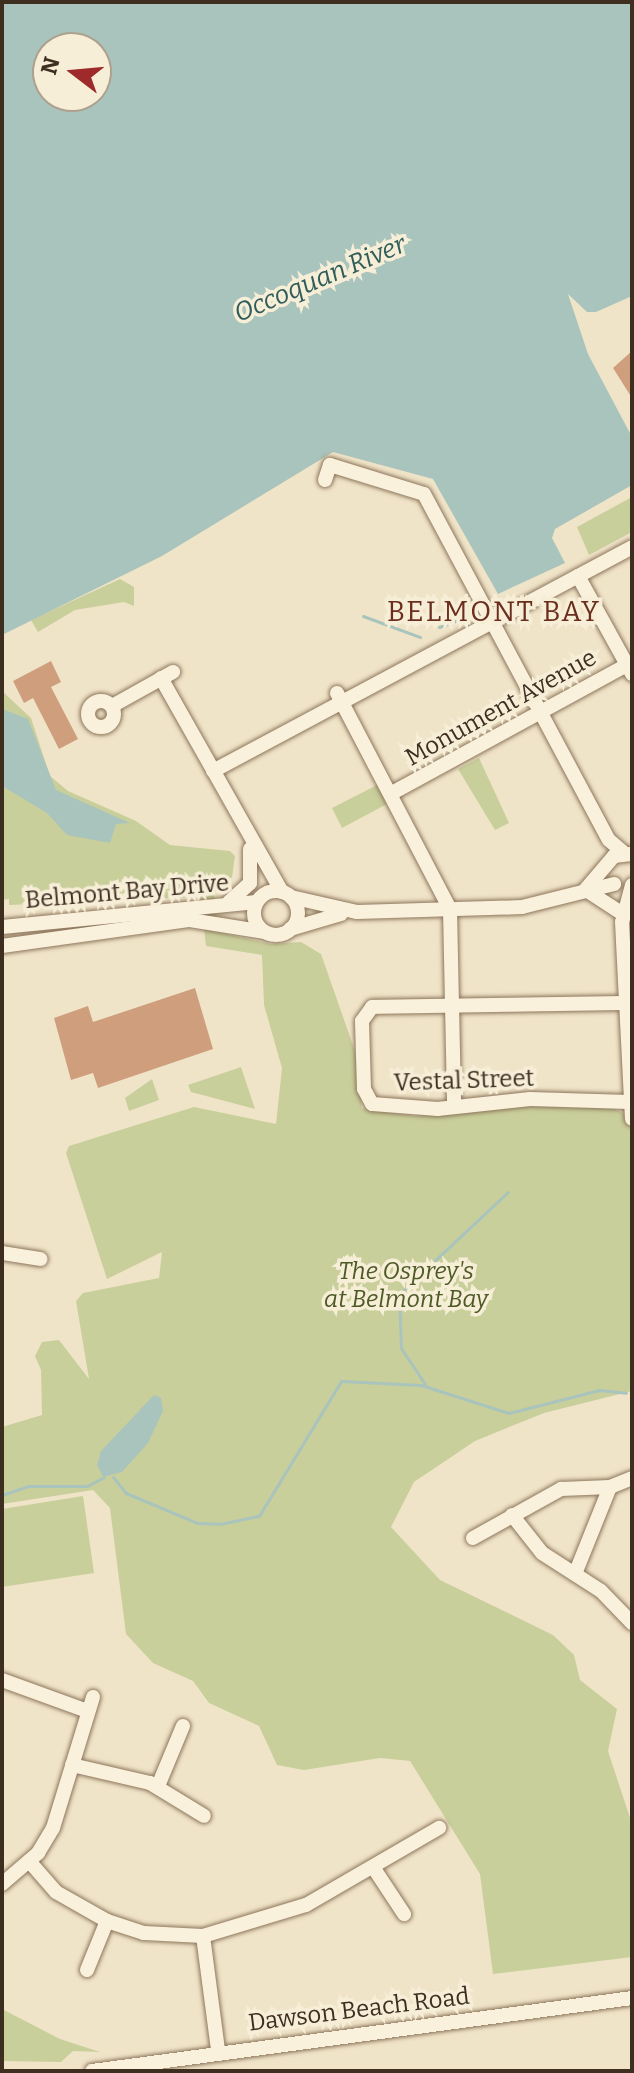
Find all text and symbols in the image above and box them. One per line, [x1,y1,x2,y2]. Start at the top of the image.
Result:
north arrow [32,32,112,112]
text: N [35,54,66,78]
water label: Occoquan River [229,229,411,329]
district label: BELMONT BAY [387,595,601,629]
street label: Monument Avenue [400,644,602,772]
street label: Belmont Bay Drive [24,869,230,915]
street label: Vestal Street [393,1064,535,1098]
park label: The Osprey's at Belmont Bay [324,1258,488,1314]
street label: Dawson Beach Road [247,1982,471,2038]

